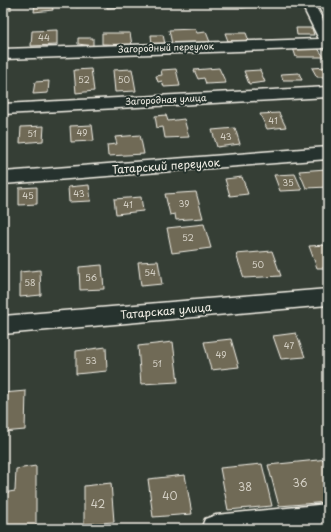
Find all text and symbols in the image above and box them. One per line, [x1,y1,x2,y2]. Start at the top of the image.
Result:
house number: 44 [38,30,50,44]
street label: Загородный переулок [118,38,215,56]
house number: 52 [78,72,90,86]
house number: 50 [118,72,131,86]
street label: Загородная улица [125,90,207,108]
house number: 41 [268,113,278,127]
house number: 49 [76,125,88,139]
house number: 51 [27,126,37,140]
house number: 43 [220,129,232,143]
street label: Татарский переулок [111,153,221,178]
house number: 35 [282,175,294,189]
house number: 43 [73,186,85,200]
house number: 45 [22,188,34,202]
house number: 39 [178,196,190,210]
house number: 41 [123,197,133,211]
house number: 52 [182,230,194,244]
house number: 50 [252,257,265,271]
house number: 54 [144,265,156,279]
house number: 56 [85,270,97,284]
house number: 58 [24,275,36,289]
street label: Татарская улица [120,298,212,323]
house number: 47 [284,338,294,352]
house number: 49 [215,347,227,361]
house number: 53 [85,353,97,367]
house number: 51 [152,356,162,370]
house number: 36 [293,474,308,491]
house number: 38 [238,478,252,495]
house number: 40 [162,487,178,504]
house number: 42 [91,495,106,512]

